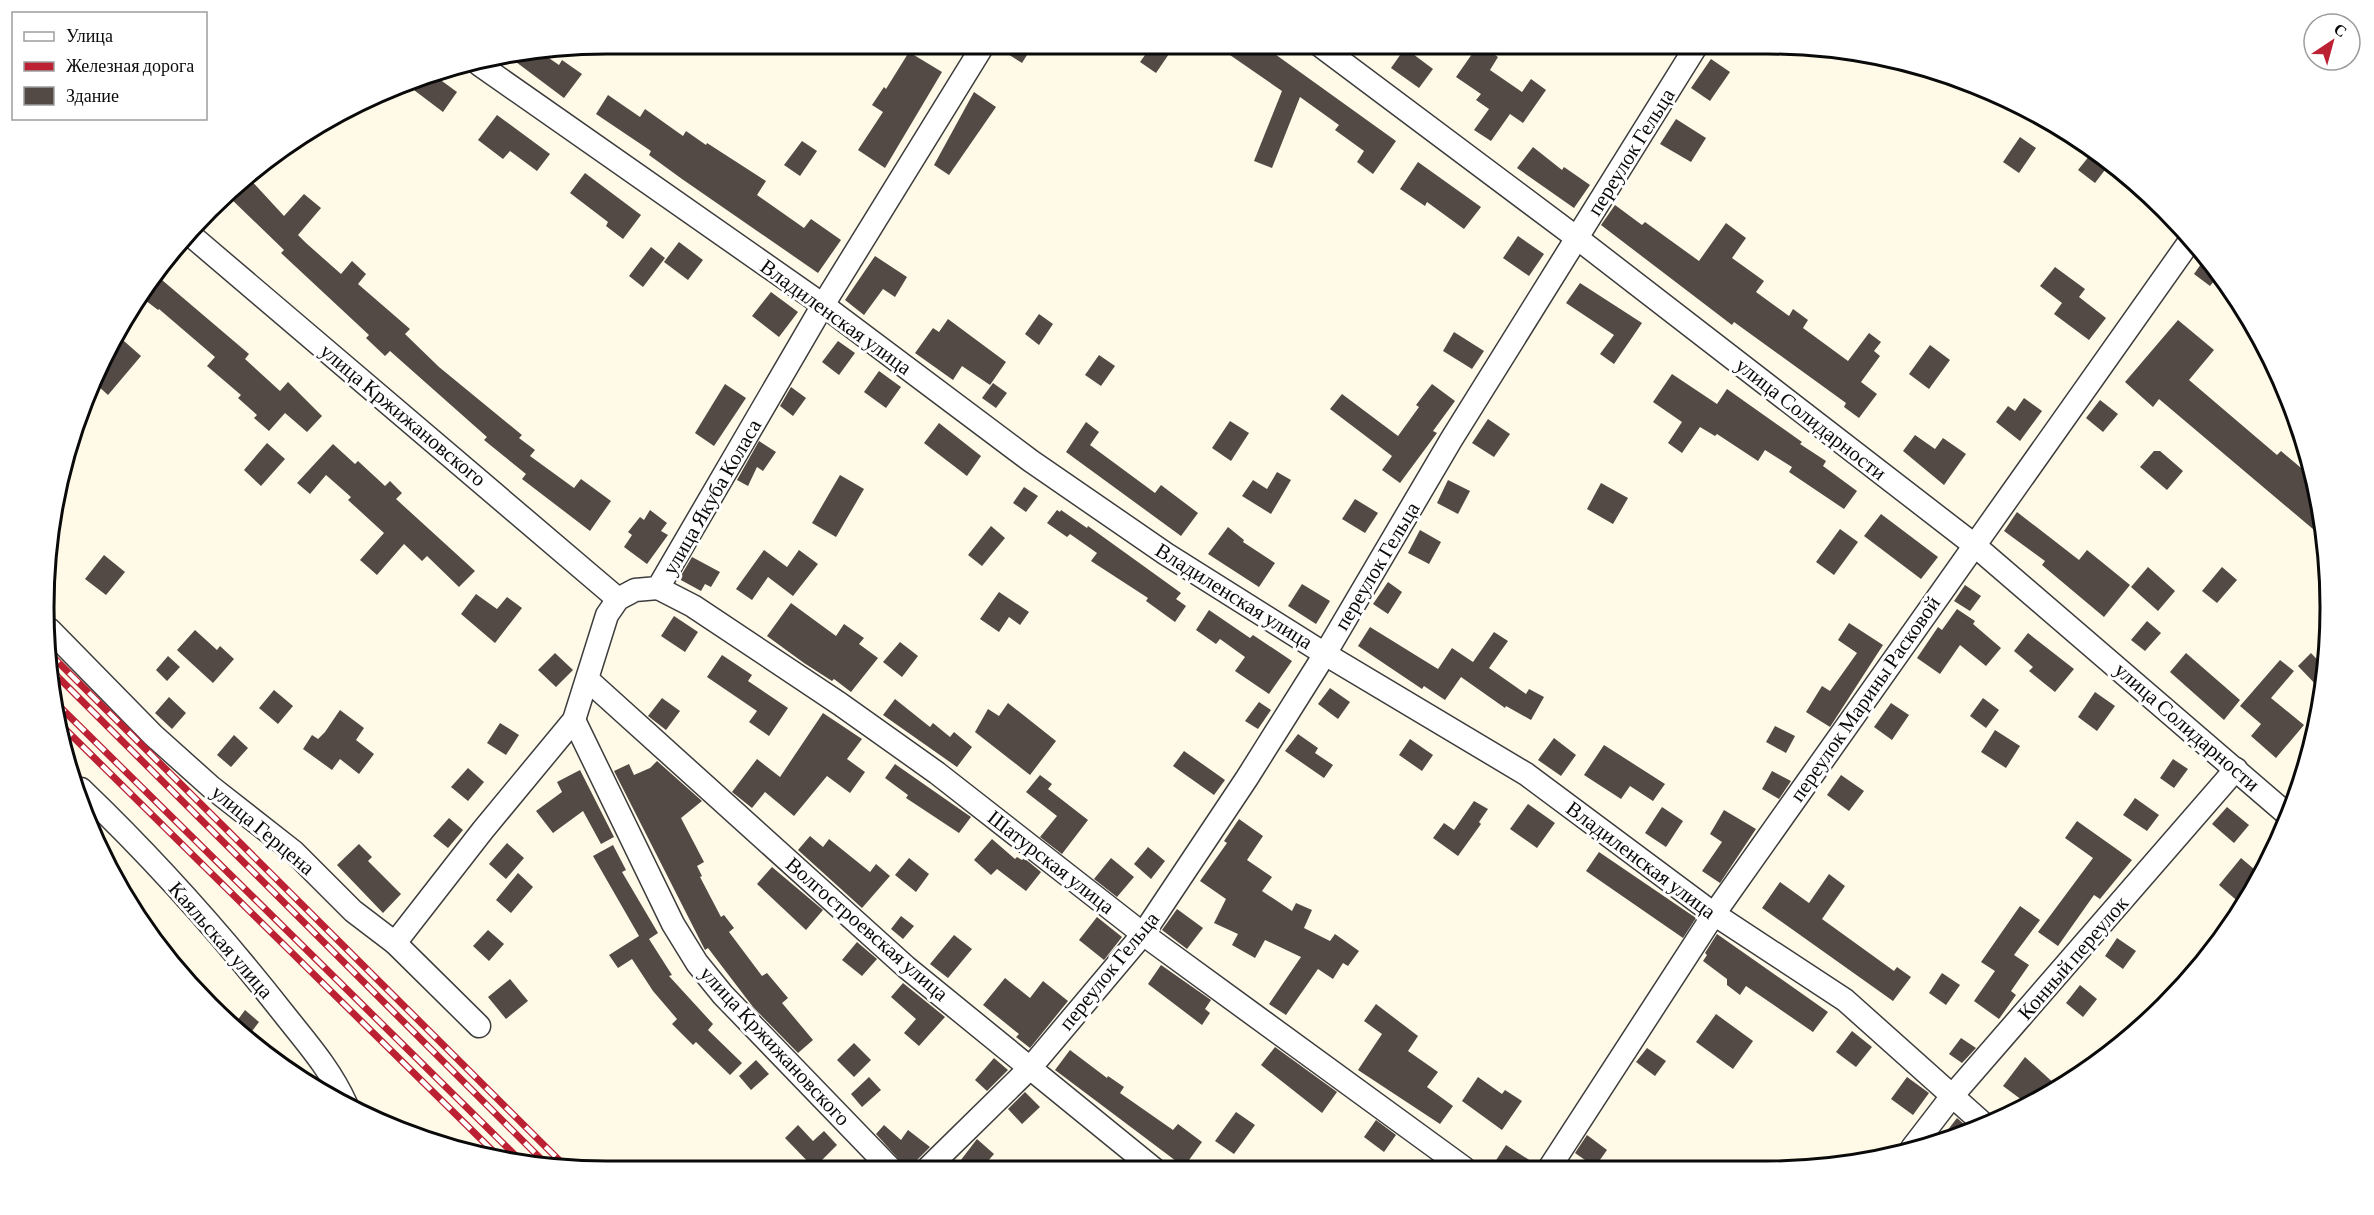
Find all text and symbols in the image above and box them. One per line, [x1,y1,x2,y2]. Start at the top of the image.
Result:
legend [12,12,207,120]
north arrow [2302,12,2362,72]
text: С [2331,20,2350,41]
text: Улица [66,26,113,46]
text: Железная дорога [66,56,194,76]
street label: переулок Гельца [1582,84,1680,220]
text: Здание [66,86,119,106]
street label: Владиленская улица [756,254,917,380]
street label: улица Кржижановского [315,339,491,491]
street label: улица Солидарности [1731,353,1891,485]
street label: улица Якуба Коласа [658,414,767,579]
street label: переулок Гельца [1329,497,1425,634]
street label: Владиленская улица [1151,538,1318,654]
street label: переулок Марины Расковой [1785,592,1945,806]
street label: улица Солидарности [2110,658,2264,796]
street label: улица Герцена [207,780,320,881]
street label: Владиленская улица [1562,796,1721,924]
street label: Шатурская улица [983,805,1120,919]
street label: Волгостроевская улица [781,852,953,1006]
street label: Каяльская улица [164,877,279,1004]
street label: Конный переулок [2013,891,2134,1025]
street label: переулок Гельца [1054,907,1164,1035]
street label: улица Кржижановского [695,961,855,1131]

